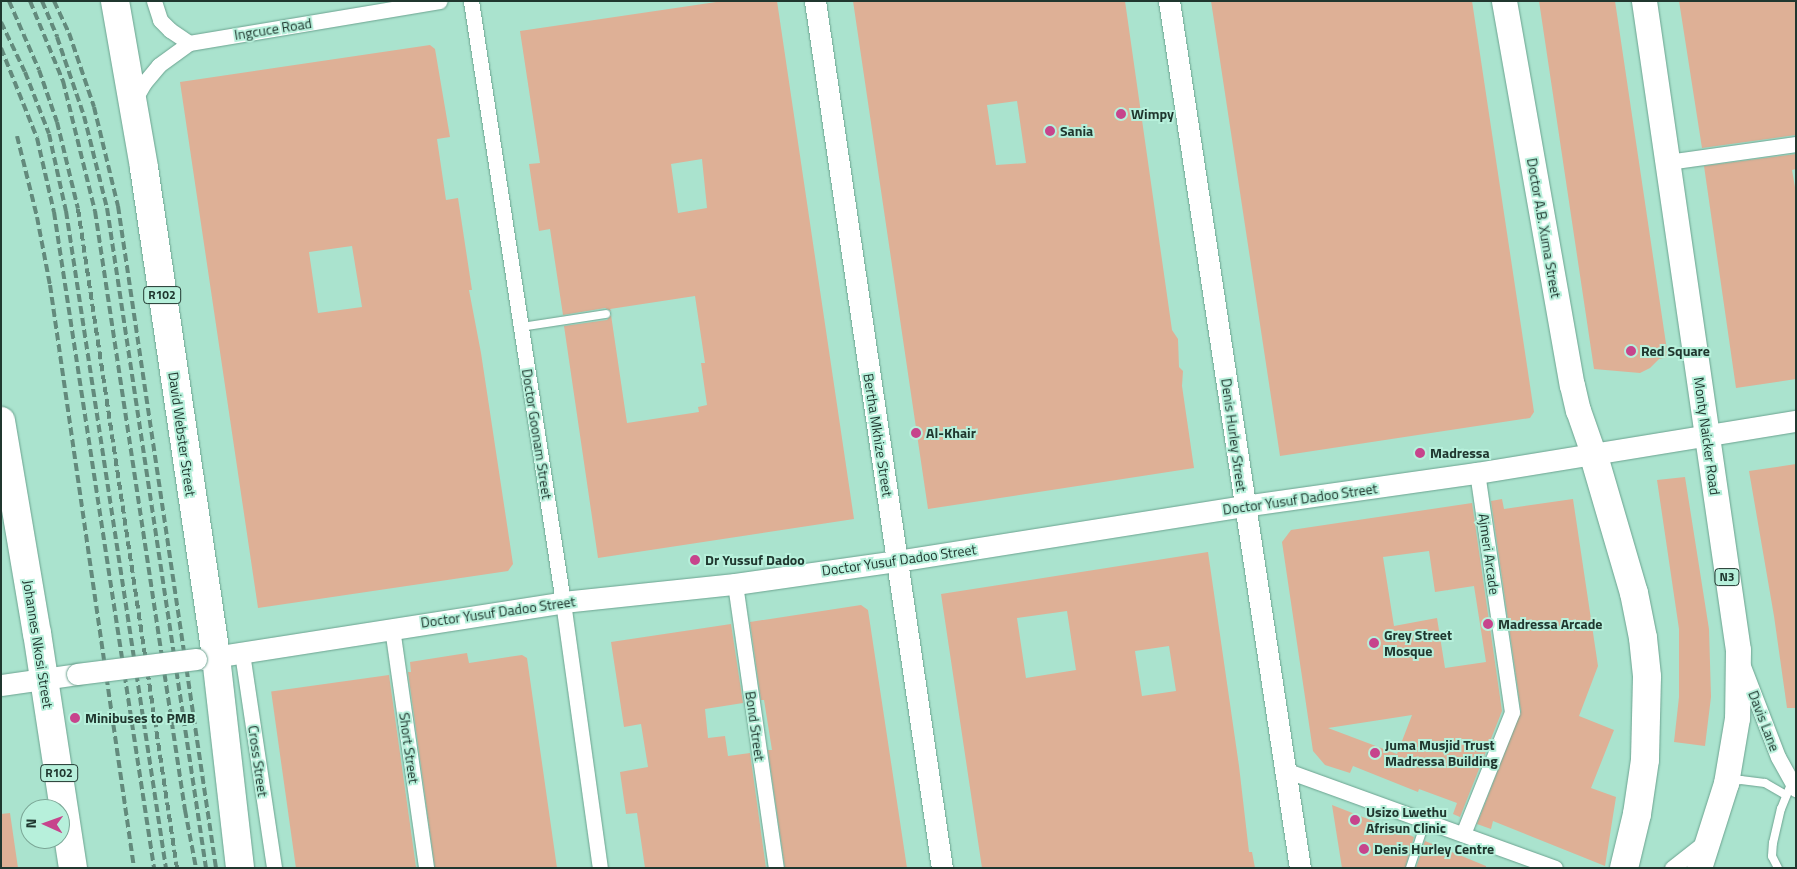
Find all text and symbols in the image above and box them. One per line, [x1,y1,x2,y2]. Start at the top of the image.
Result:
street label: Ingcuce Road [233,15,313,43]
place label: Wimpy [1131,106,1174,122]
marker: Wimpy [1115,108,1127,120]
place label: Sania [1060,123,1093,139]
marker: Sania [1044,125,1056,137]
street label: Doctor A.B. Xuma Street [1523,157,1565,299]
road number: R102 [142,286,182,304]
place label: Red Square [1641,343,1710,359]
marker: Red Square [1625,345,1637,357]
street label: Doctor Goonam Street [518,368,556,500]
street label: David Webster Street [165,371,199,497]
street label: Bertha Mkhize Street [860,372,896,498]
street label: Monty Naicker Road [1690,376,1724,496]
street label: Denis Hurley Street [1218,377,1250,493]
place label: Al-Khair [926,425,976,441]
marker: Al-Khair [910,427,922,439]
place label: Madressa [1430,445,1490,461]
marker: Madressa [1414,447,1426,459]
street label: Doctor Yusuf Dadoo Street [1222,480,1378,518]
street label: Ajmeri Arcade [1475,512,1503,596]
street label: Doctor Yusuf Dadoo Street [821,541,977,579]
place label: Dr Yussuf Dadoo [705,552,805,568]
marker: Dr Yussuf Dadoo [689,554,701,566]
road number: N3 [1713,568,1741,586]
street label: Johannes Nkosi Street [20,579,56,709]
street label: Doctor Yusuf Dadoo Street [420,593,576,631]
place label: Madressa Arcade [1498,616,1603,632]
marker: Madressa Arcade [1482,618,1494,630]
place label: Grey Street Mosque [1384,627,1452,660]
marker: Grey Street Mosque [1368,637,1380,649]
street label: Davis Lane [1745,688,1783,754]
street label: Bond Street [742,690,768,762]
place label: Minibuses to PMB [85,710,195,726]
street label: Short Street [396,711,422,785]
marker: Minibuses to PMB [69,712,81,724]
street label: Cross Street [245,724,271,798]
place label: Juma Musjid Trust Madressa Building [1385,737,1498,770]
marker: Juma Musjid Trust Madressa Building [1369,747,1381,759]
road number: R102 [39,764,79,782]
north arrow [20,799,70,849]
place label: Usizo Lwethu Afrisun Clinic [1366,804,1447,836]
marker: Usizo Lwethu Afrisun Clinic [1348,813,1362,827]
text: N [20,818,41,829]
place label: Denis Hurley Centre [1374,841,1494,857]
marker: Denis Hurley Centre [1358,843,1370,855]

